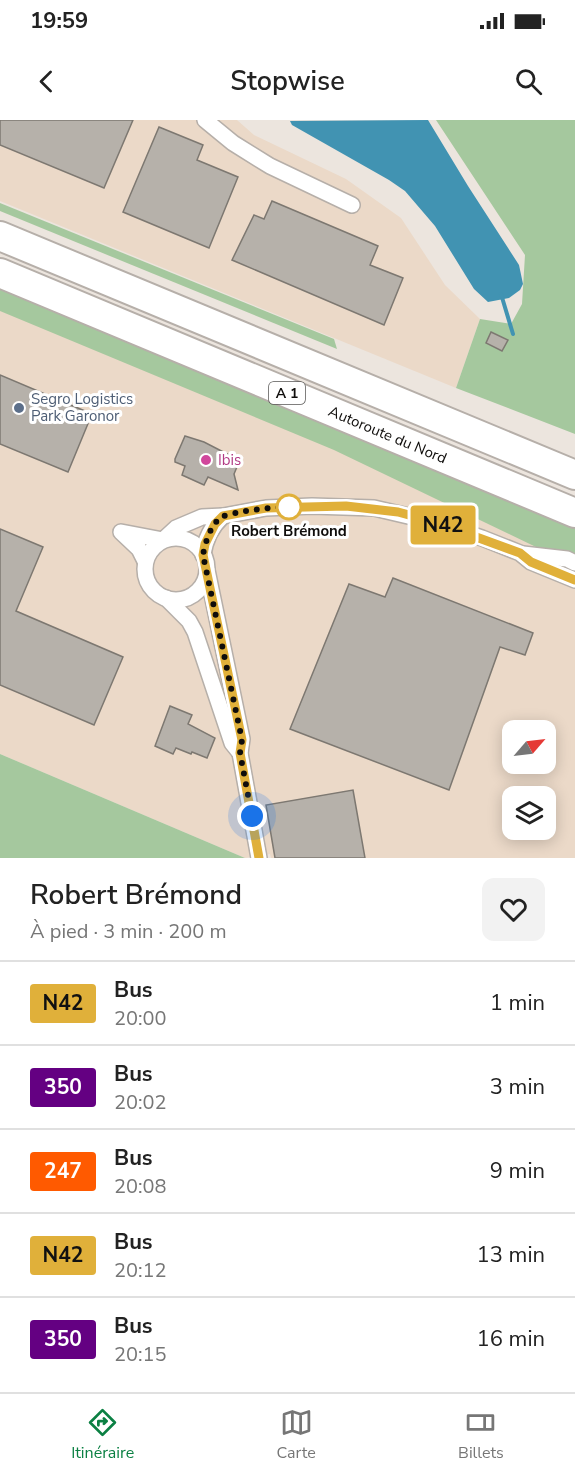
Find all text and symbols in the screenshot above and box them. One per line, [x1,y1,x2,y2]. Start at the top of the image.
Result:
text: 19:59 [30,6,88,36]
text: Stopwise [230,63,345,100]
icon: back [30,65,63,98]
icon: search [512,65,545,98]
road number: A 1 [269,382,305,404]
place label: Segro Logistics Park Garonor [31,389,133,426]
marker: Segro Logistics Park Garonor [12,401,26,415]
street label: Autoroute du Nord [325,401,450,468]
place label: Ibis [218,450,241,470]
marker: Ibis [199,453,213,467]
marker: Robert Brémond [276,494,302,520]
line badge: N42 [408,506,478,544]
text: N42 [423,511,463,539]
place label: Robert Brémond [231,521,347,541]
north arrow [502,720,556,774]
map controls [502,720,556,840]
button: layers [502,786,556,840]
your location [237,801,267,831]
text: Robert Brémond [30,876,242,914]
button: heart [482,878,545,941]
text: À pied · 3 min · 200 m [30,918,227,945]
text: Bus [114,975,153,1005]
text: 1 min [490,988,545,1018]
text: N42 [43,989,83,1017]
text: 20:00 [114,1005,167,1032]
text: Bus [114,1059,153,1089]
text: 3 min [490,1072,545,1102]
text: 350 [44,1073,82,1101]
text: 20:02 [114,1089,167,1116]
text: Bus [114,1143,153,1173]
text: 9 min [490,1156,545,1186]
text: 247 [44,1157,82,1185]
text: 20:08 [114,1173,167,1200]
text: Bus [114,1227,153,1257]
text: 13 min [477,1240,545,1270]
text: N42 [43,1241,83,1269]
text: 20:12 [114,1257,167,1284]
text: Bus [114,1311,153,1341]
text: 16 min [477,1324,545,1354]
text: 350 [44,1325,82,1353]
text: 20:15 [114,1341,167,1368]
tab: Itinéraire [71,1406,134,1464]
tab: Carte [277,1406,316,1464]
tab: Billets [458,1406,504,1464]

